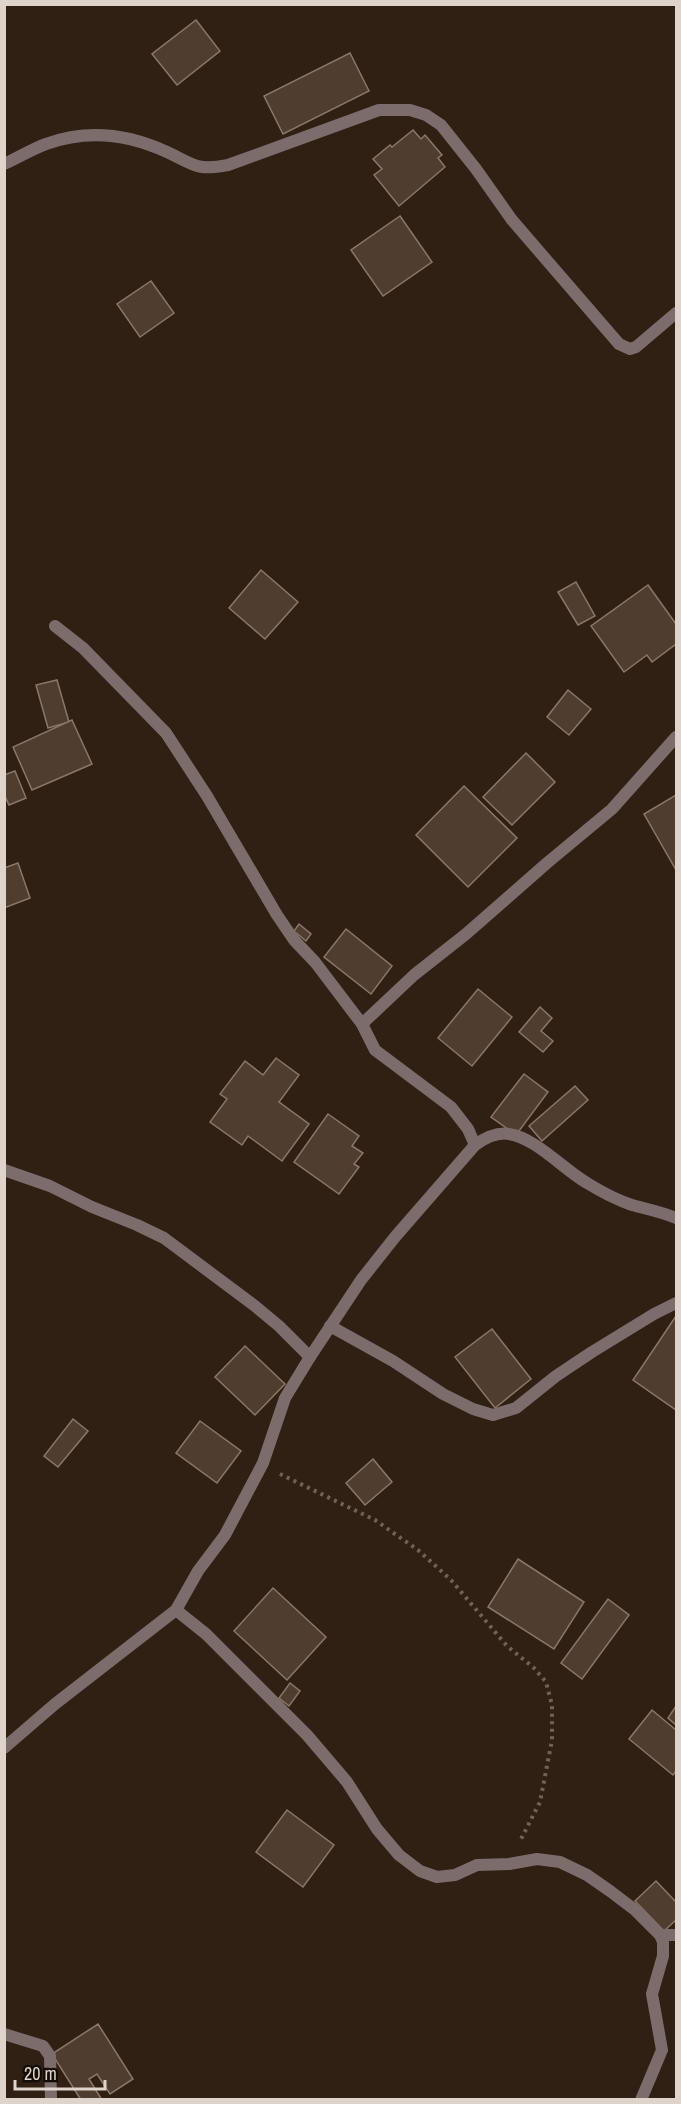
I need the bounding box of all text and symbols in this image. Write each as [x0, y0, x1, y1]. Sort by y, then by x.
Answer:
scale bar [15, 2053, 105, 2091]
text: 20 m [24, 2061, 57, 2086]

